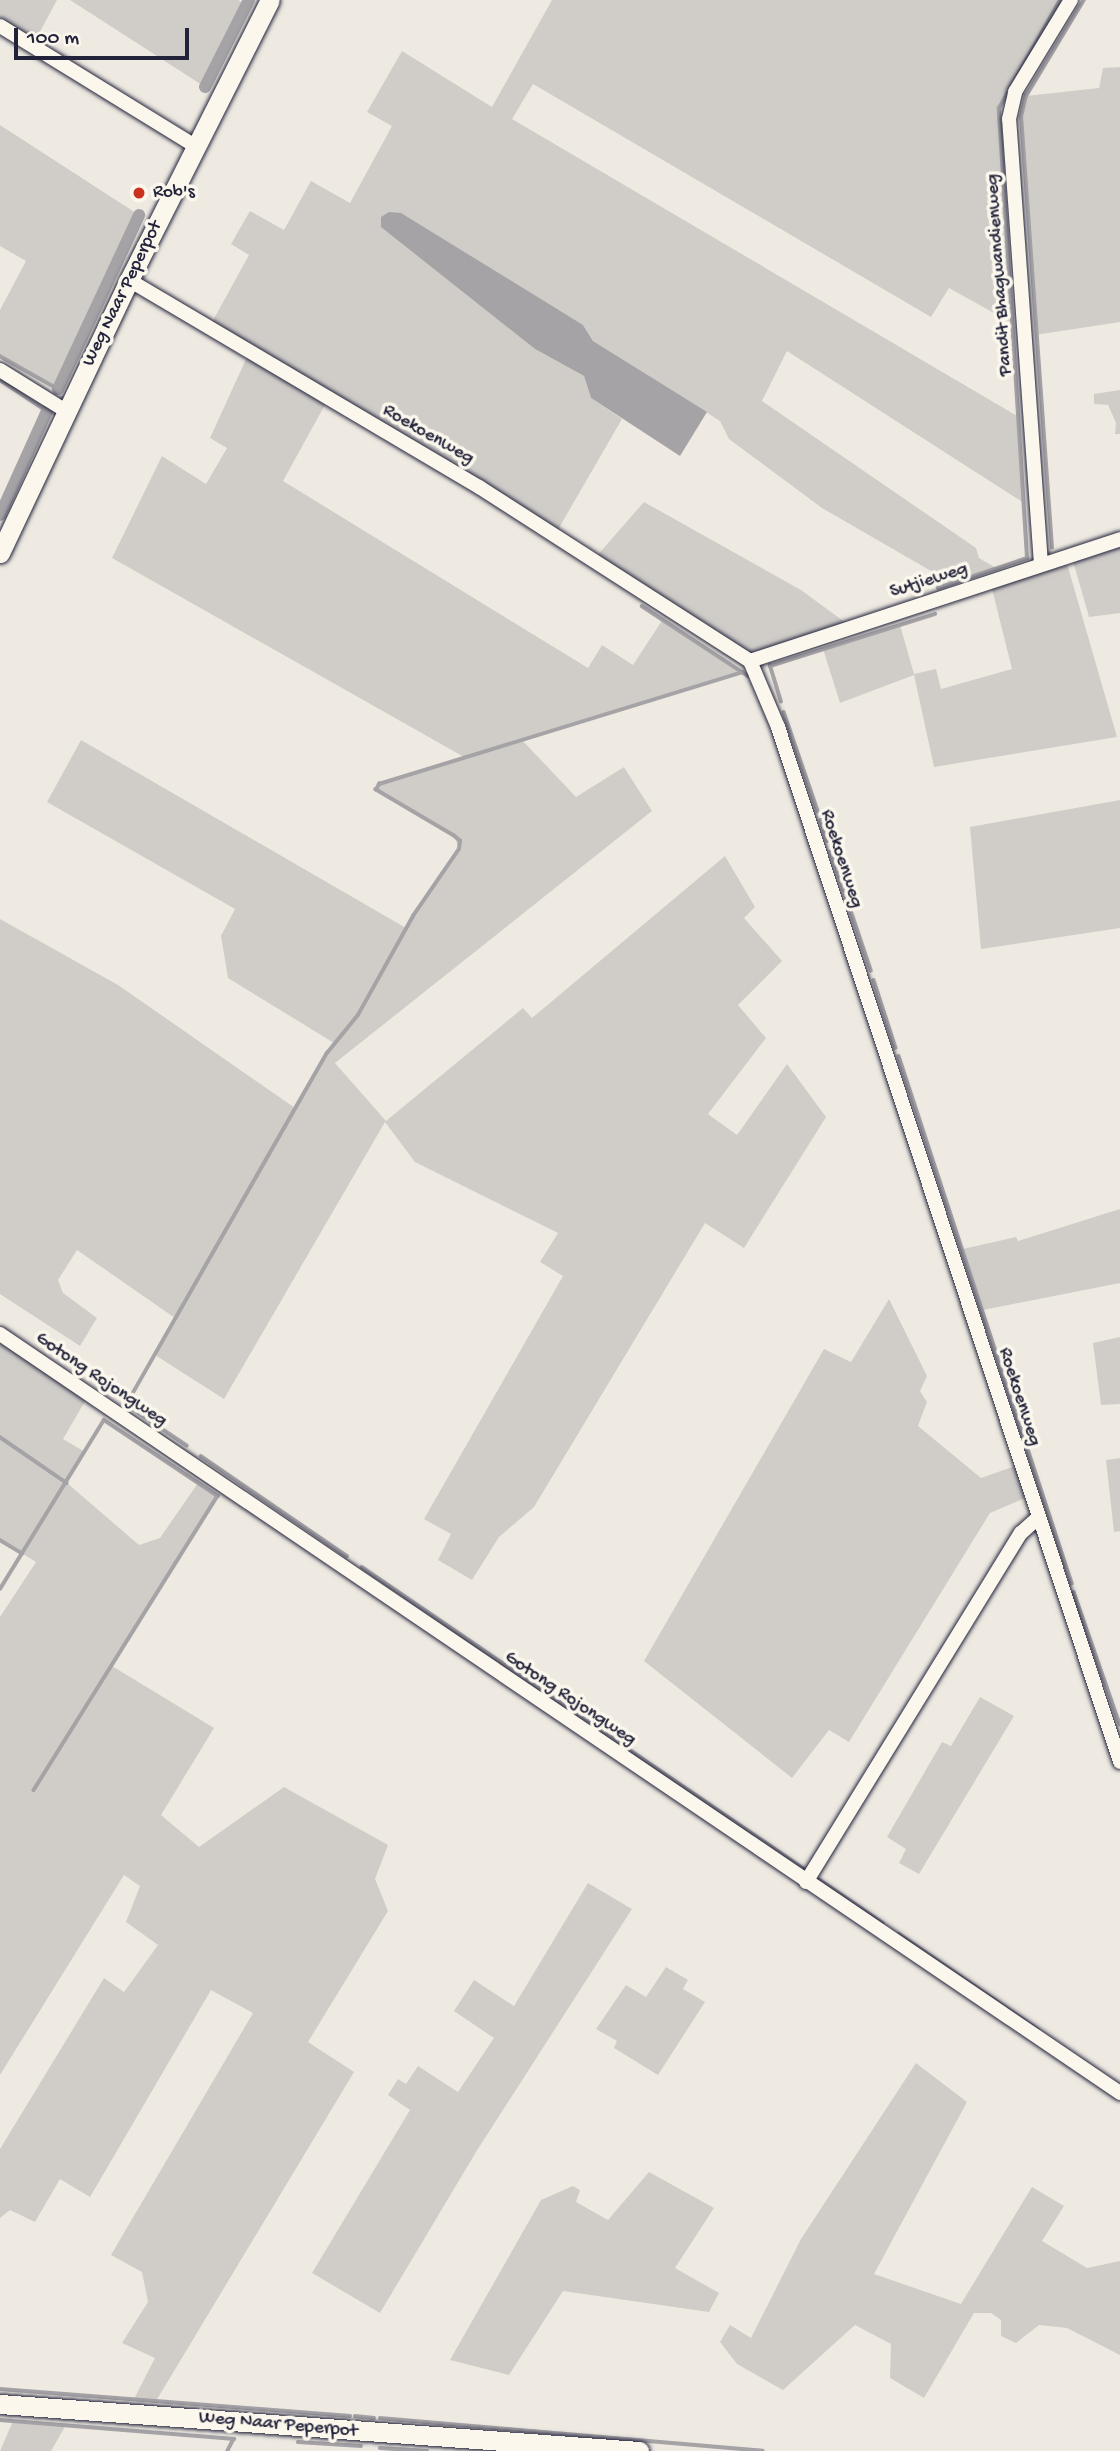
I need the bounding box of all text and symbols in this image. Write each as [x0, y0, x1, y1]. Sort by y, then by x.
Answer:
scale bar [18, 14, 192, 58]
text: 100 m [27, 27, 79, 52]
street label: Pandit Bhagwandienweg [982, 173, 1018, 377]
place label: Rob's [153, 182, 195, 204]
marker: Rob's [131, 185, 147, 201]
street label: Weg Naar Peperpot [78, 217, 168, 371]
street label: Roekoenweg [378, 400, 478, 470]
street label: Sutjieweg [887, 558, 971, 604]
street label: Roekoenweg [814, 807, 868, 911]
street label: Gotong Rojongweg [31, 1327, 171, 1433]
street label: Roekoenweg [992, 1345, 1046, 1449]
street label: Gotong Rojongweg [500, 1646, 640, 1752]
street label: Weg Naar Peperpot [198, 2407, 358, 2443]

